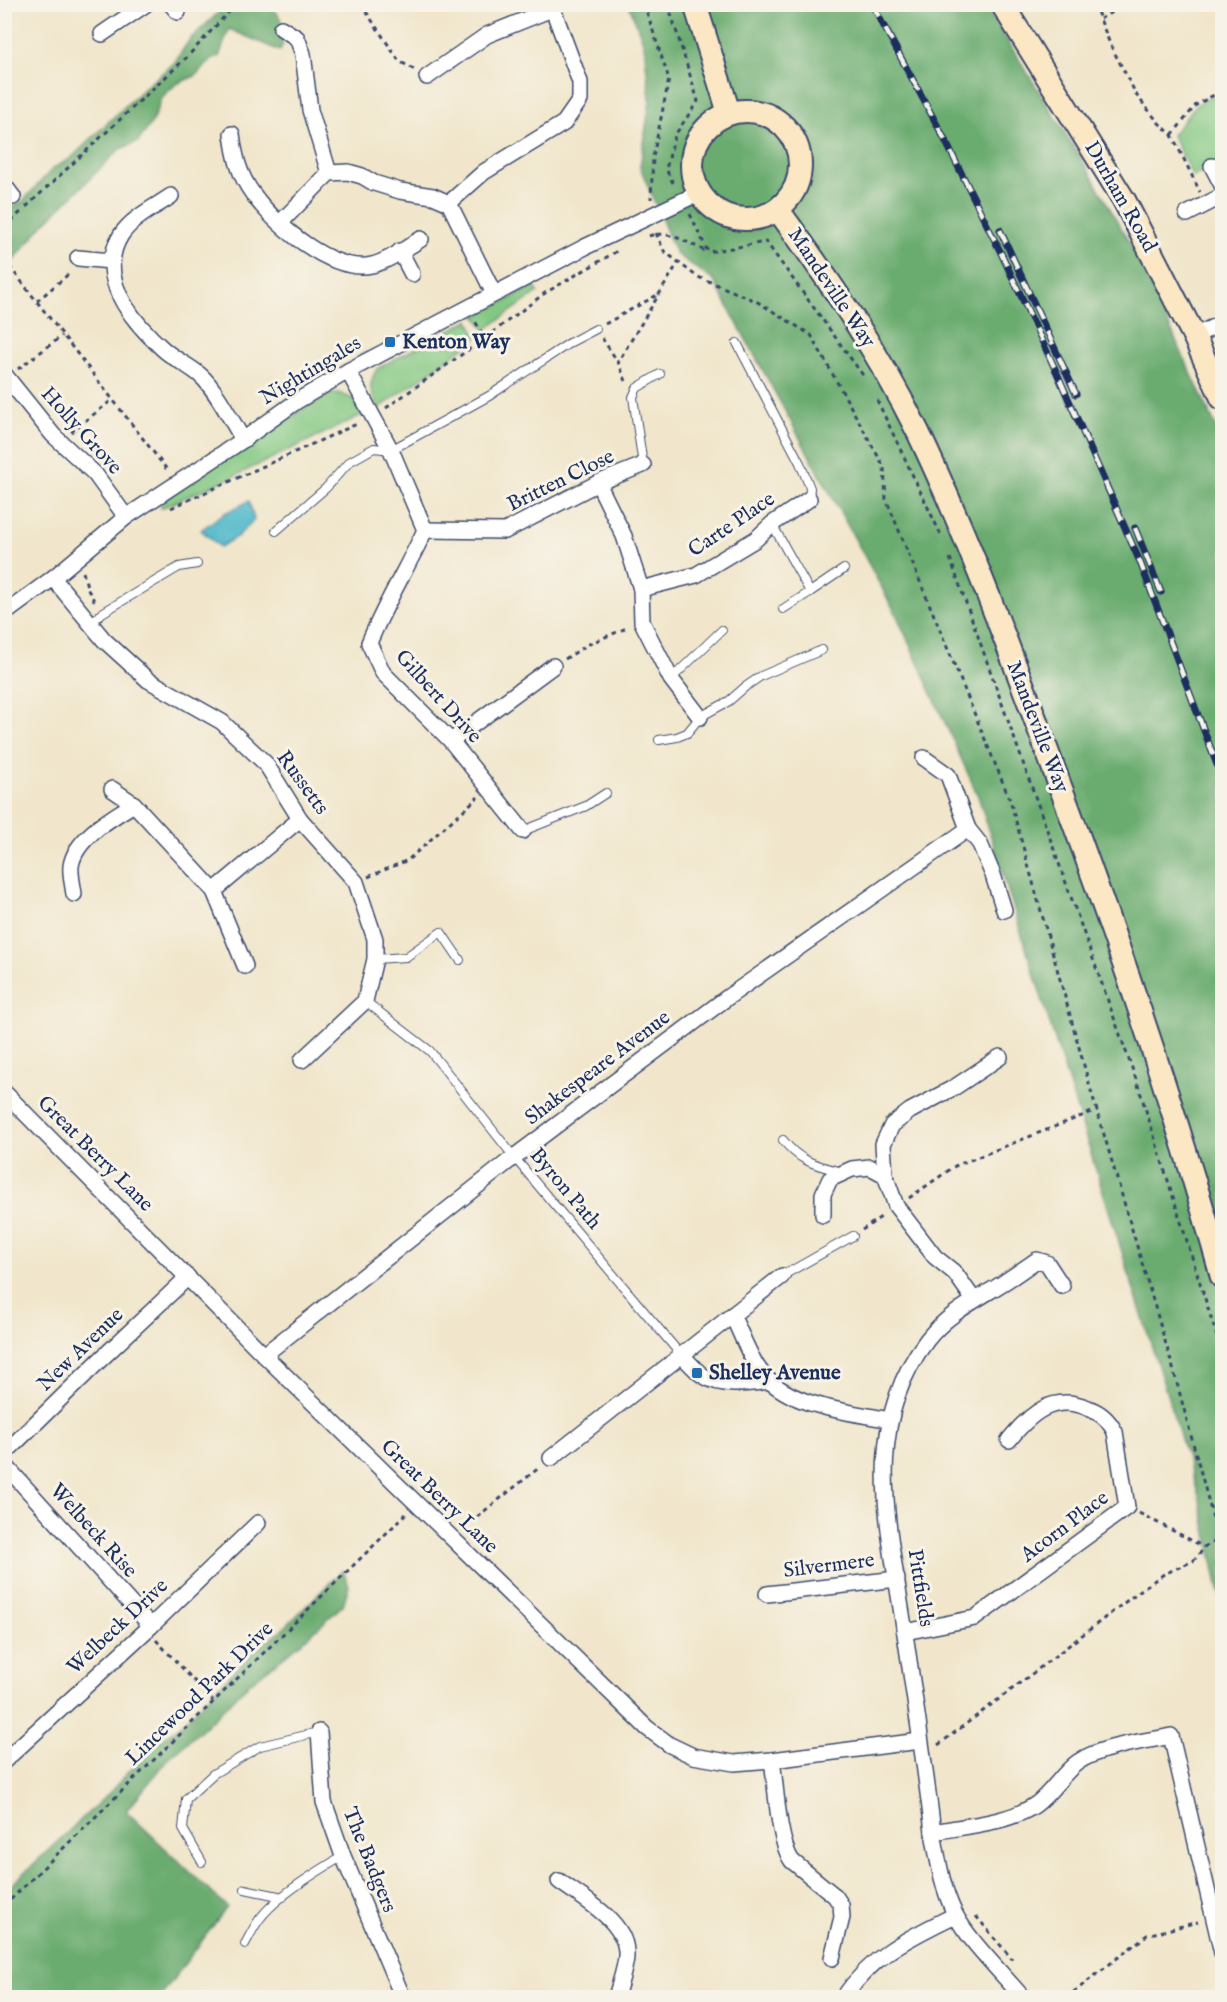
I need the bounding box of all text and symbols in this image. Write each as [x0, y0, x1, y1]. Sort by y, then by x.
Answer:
street label: Durham Road [1077, 137, 1163, 258]
street label: Mandeville Way [781, 223, 882, 354]
place label: Kenton Way [402, 329, 511, 356]
street label: Nightingales [256, 330, 366, 412]
marker: Kenton Way [383, 335, 397, 349]
street label: Holly Grove [34, 381, 128, 481]
street label: Britten Close [503, 443, 619, 519]
street label: Carte Place [683, 486, 781, 564]
street label: Gilbert Drive [389, 644, 488, 750]
street label: Mandeville Way [999, 657, 1075, 797]
street label: Russetts [270, 746, 334, 820]
street label: Shakespeare Avenue [520, 1004, 676, 1132]
street label: Great Berry Lane [31, 1090, 159, 1218]
street label: Byron Path [523, 1143, 607, 1235]
street label: New Avenue [32, 1302, 130, 1398]
place label: Shelley Avenue [709, 1360, 841, 1387]
marker: Shelley Avenue [690, 1366, 704, 1380]
street label: Great Berry Lane [374, 1434, 504, 1560]
street label: Welbeck Rise [43, 1478, 143, 1584]
street label: Acorn Place [1015, 1485, 1115, 1570]
street label: Silvermere [782, 1547, 876, 1585]
street label: Pittfields [901, 1547, 939, 1629]
street label: Welbeck Drive [62, 1573, 175, 1681]
street label: Lincewood Park Drive [120, 1616, 280, 1772]
street label: The Badgers [336, 1803, 402, 1917]

